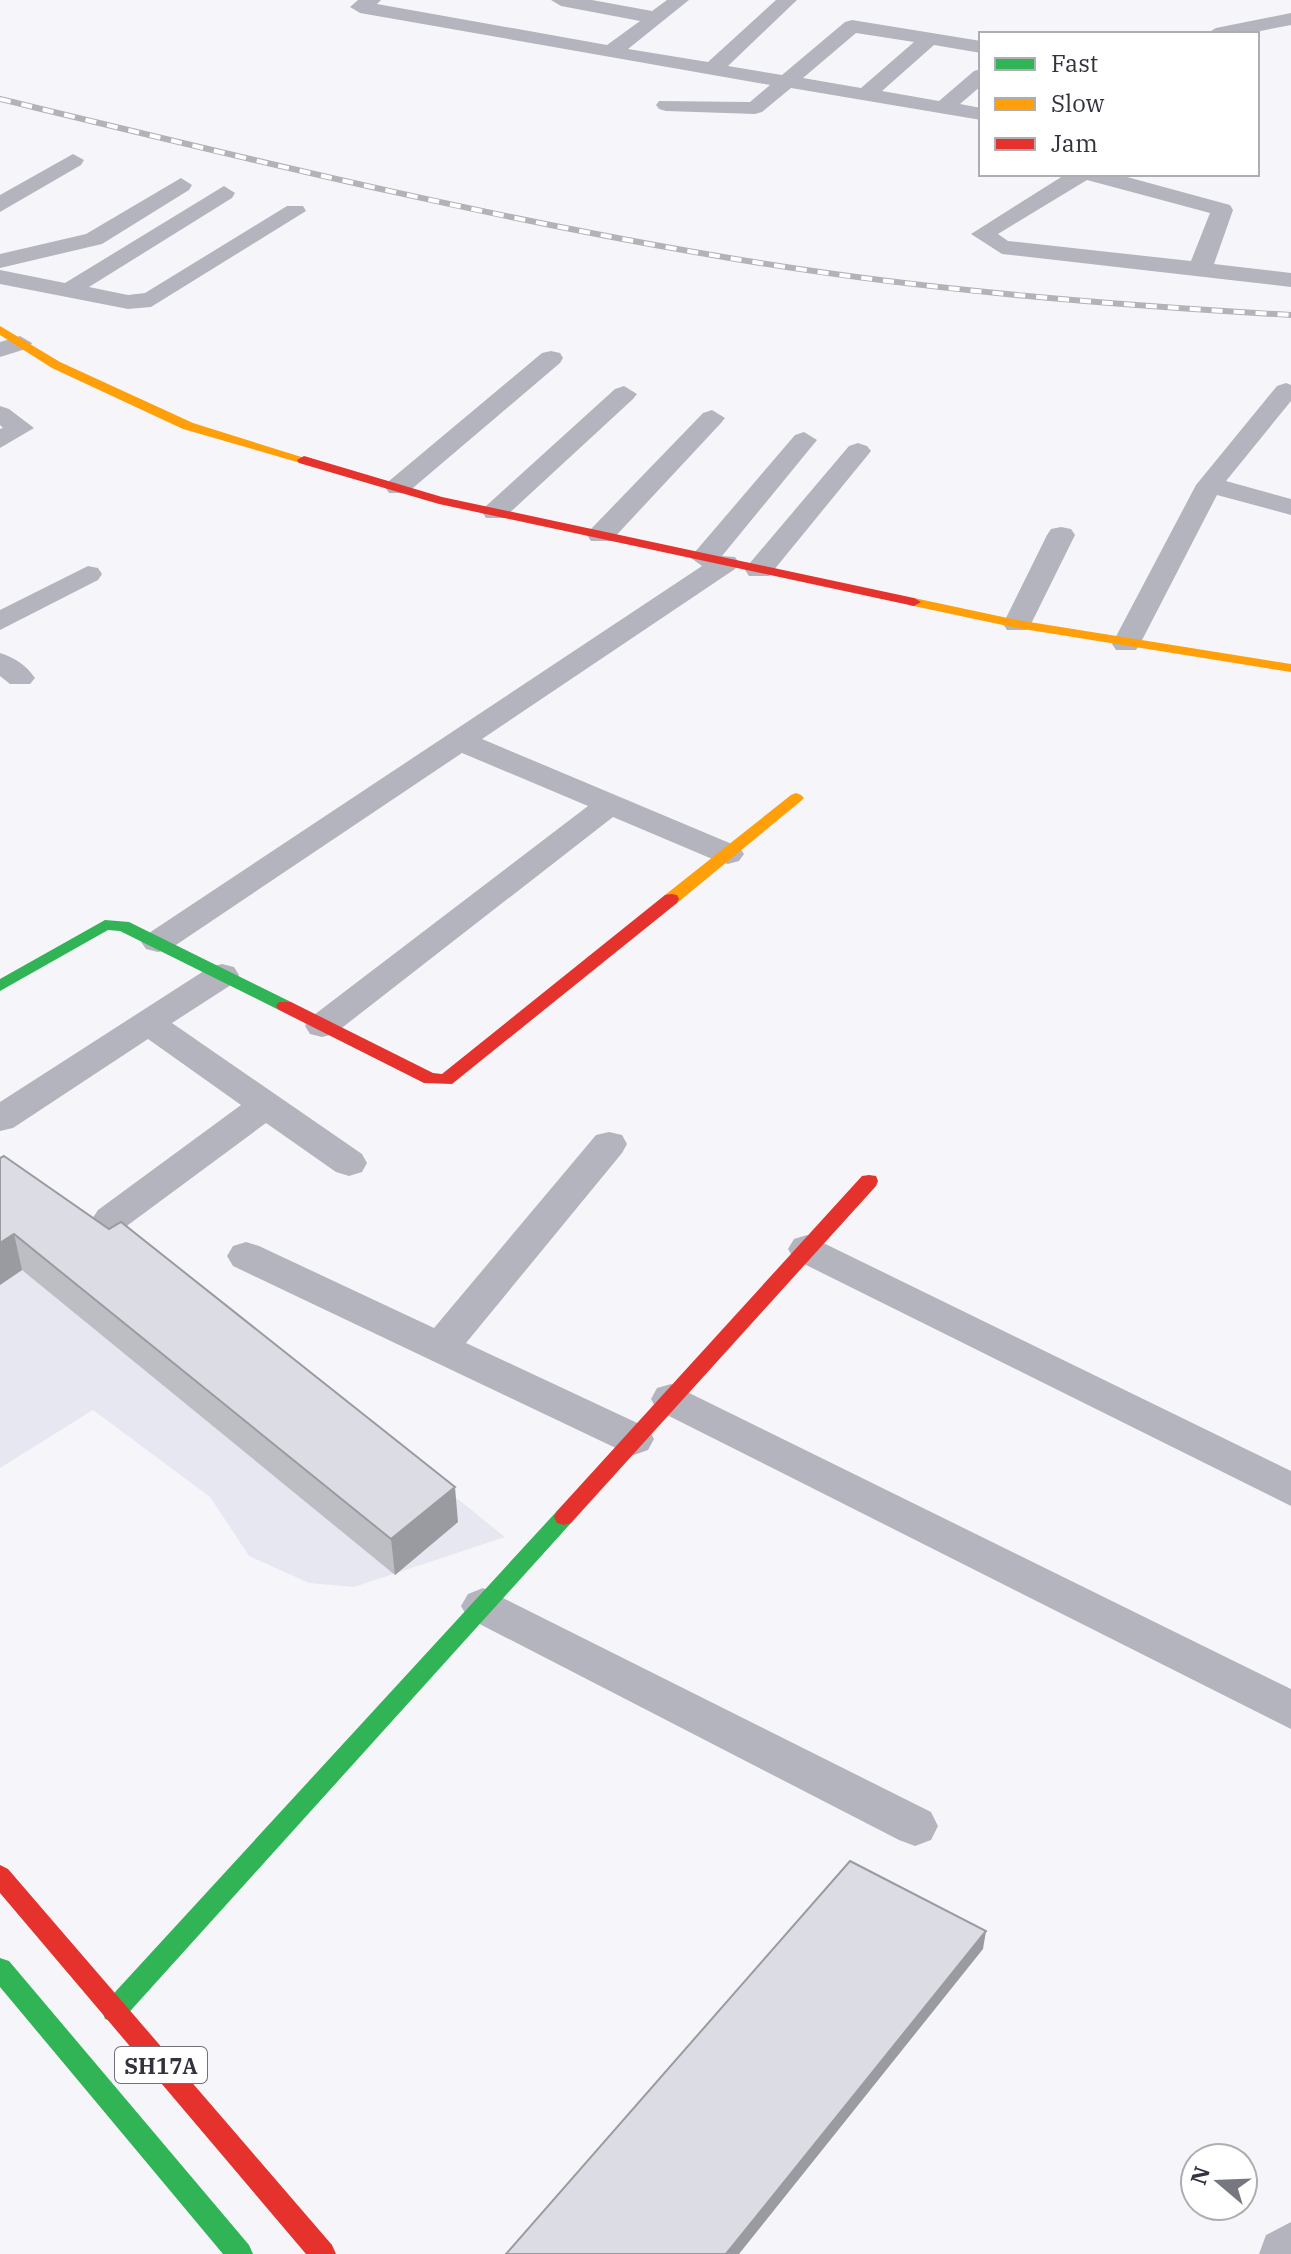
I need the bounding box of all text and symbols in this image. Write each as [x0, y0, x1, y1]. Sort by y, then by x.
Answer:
legend [979, 32, 1259, 176]
text: Fast [1051, 47, 1098, 79]
text: Slow [1051, 87, 1105, 119]
text: Jam [1051, 127, 1098, 159]
road number: SH17A [115, 2047, 207, 2083]
north arrow [1179, 2142, 1259, 2222]
text: N [1183, 2162, 1216, 2188]

